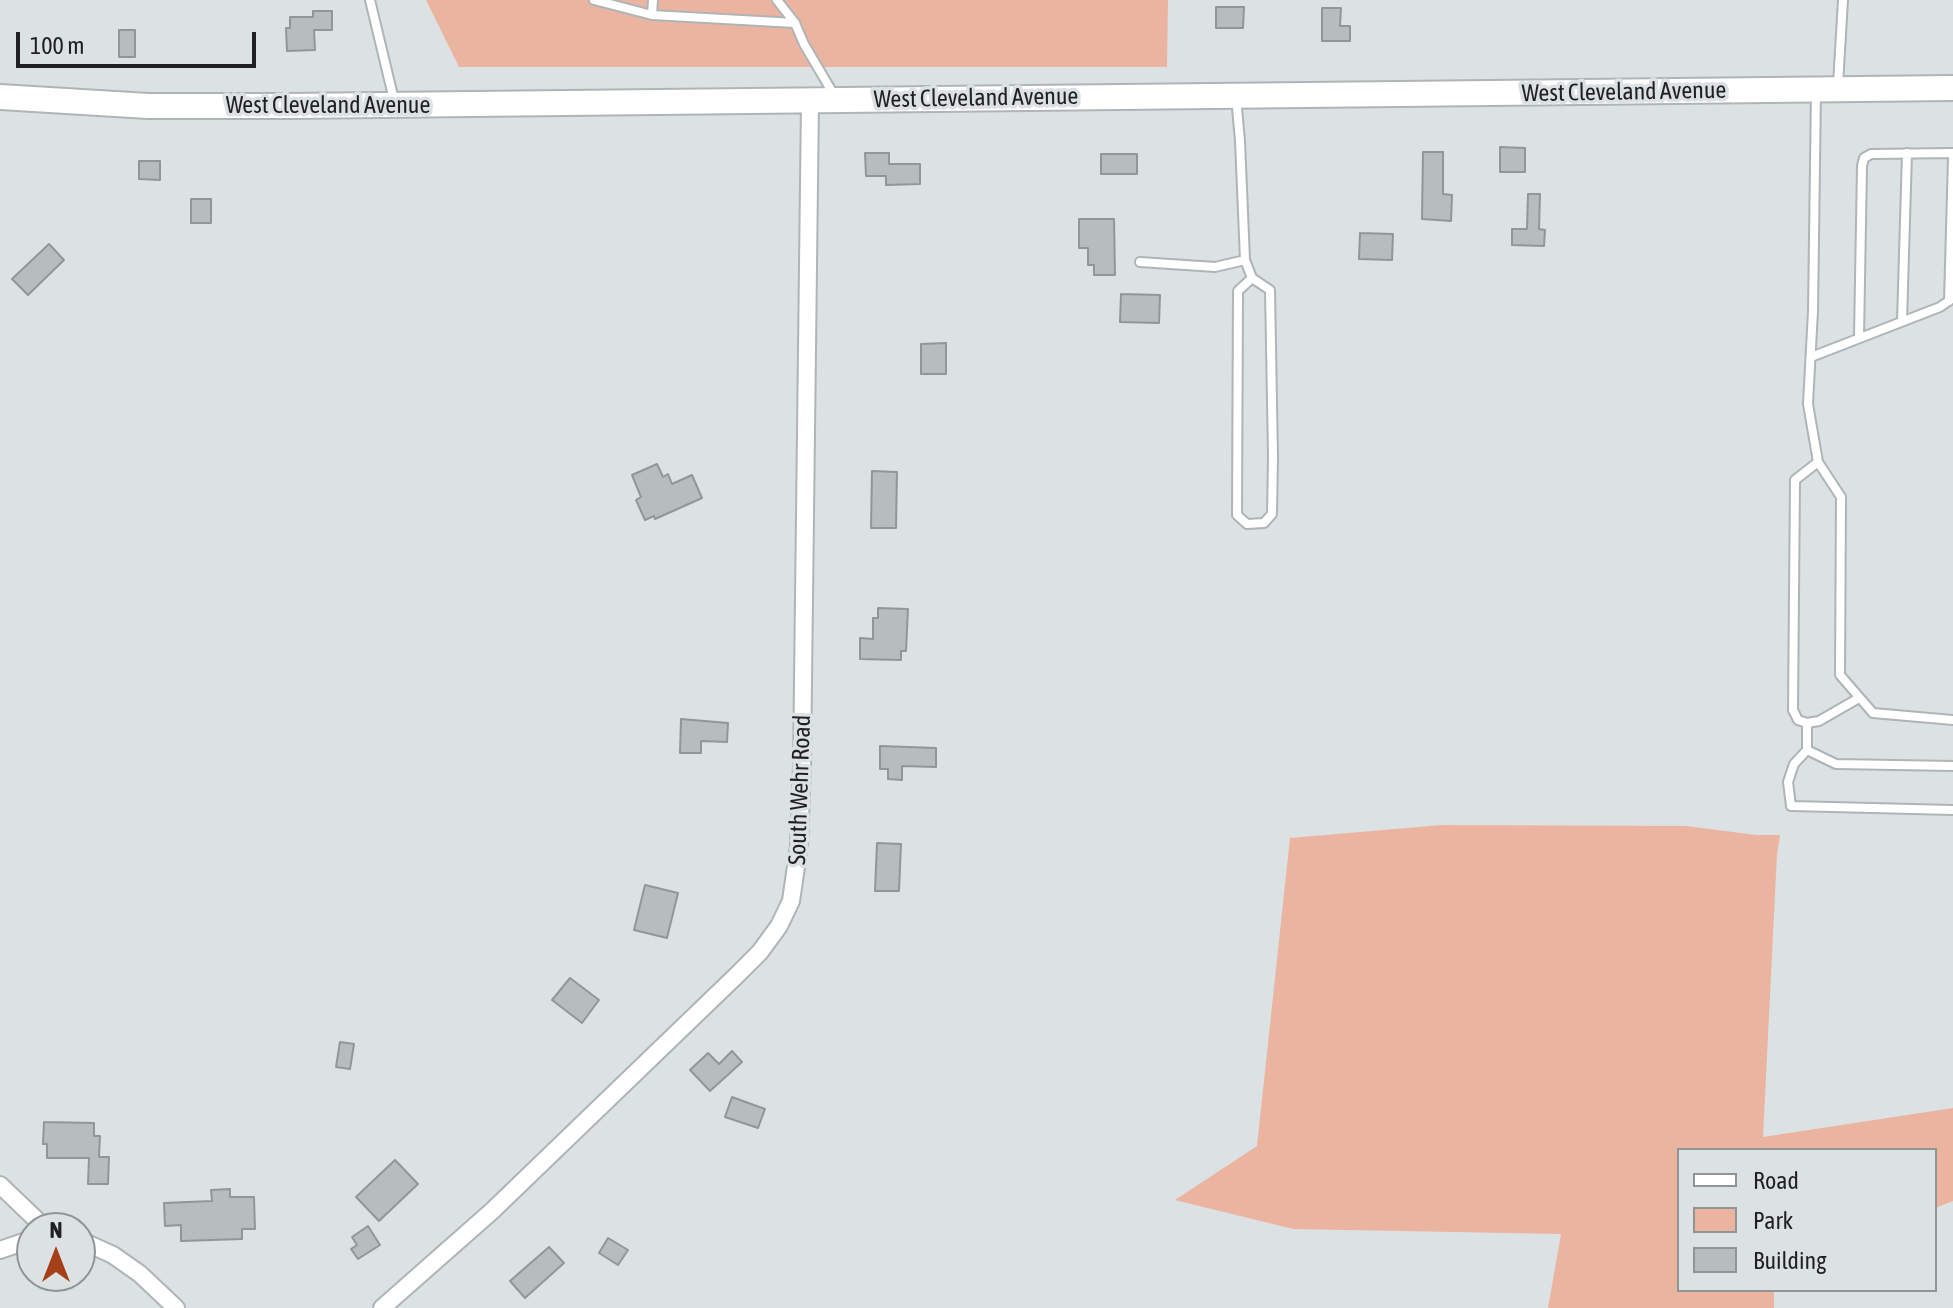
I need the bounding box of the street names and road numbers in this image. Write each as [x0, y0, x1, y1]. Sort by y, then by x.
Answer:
street label: West Cleveland Avenue [1521, 76, 1727, 108]
street label: West Cleveland Avenue [873, 82, 1079, 114]
street label: West Cleveland Avenue [226, 91, 430, 119]
street label: South Wehr Road [783, 714, 817, 866]

